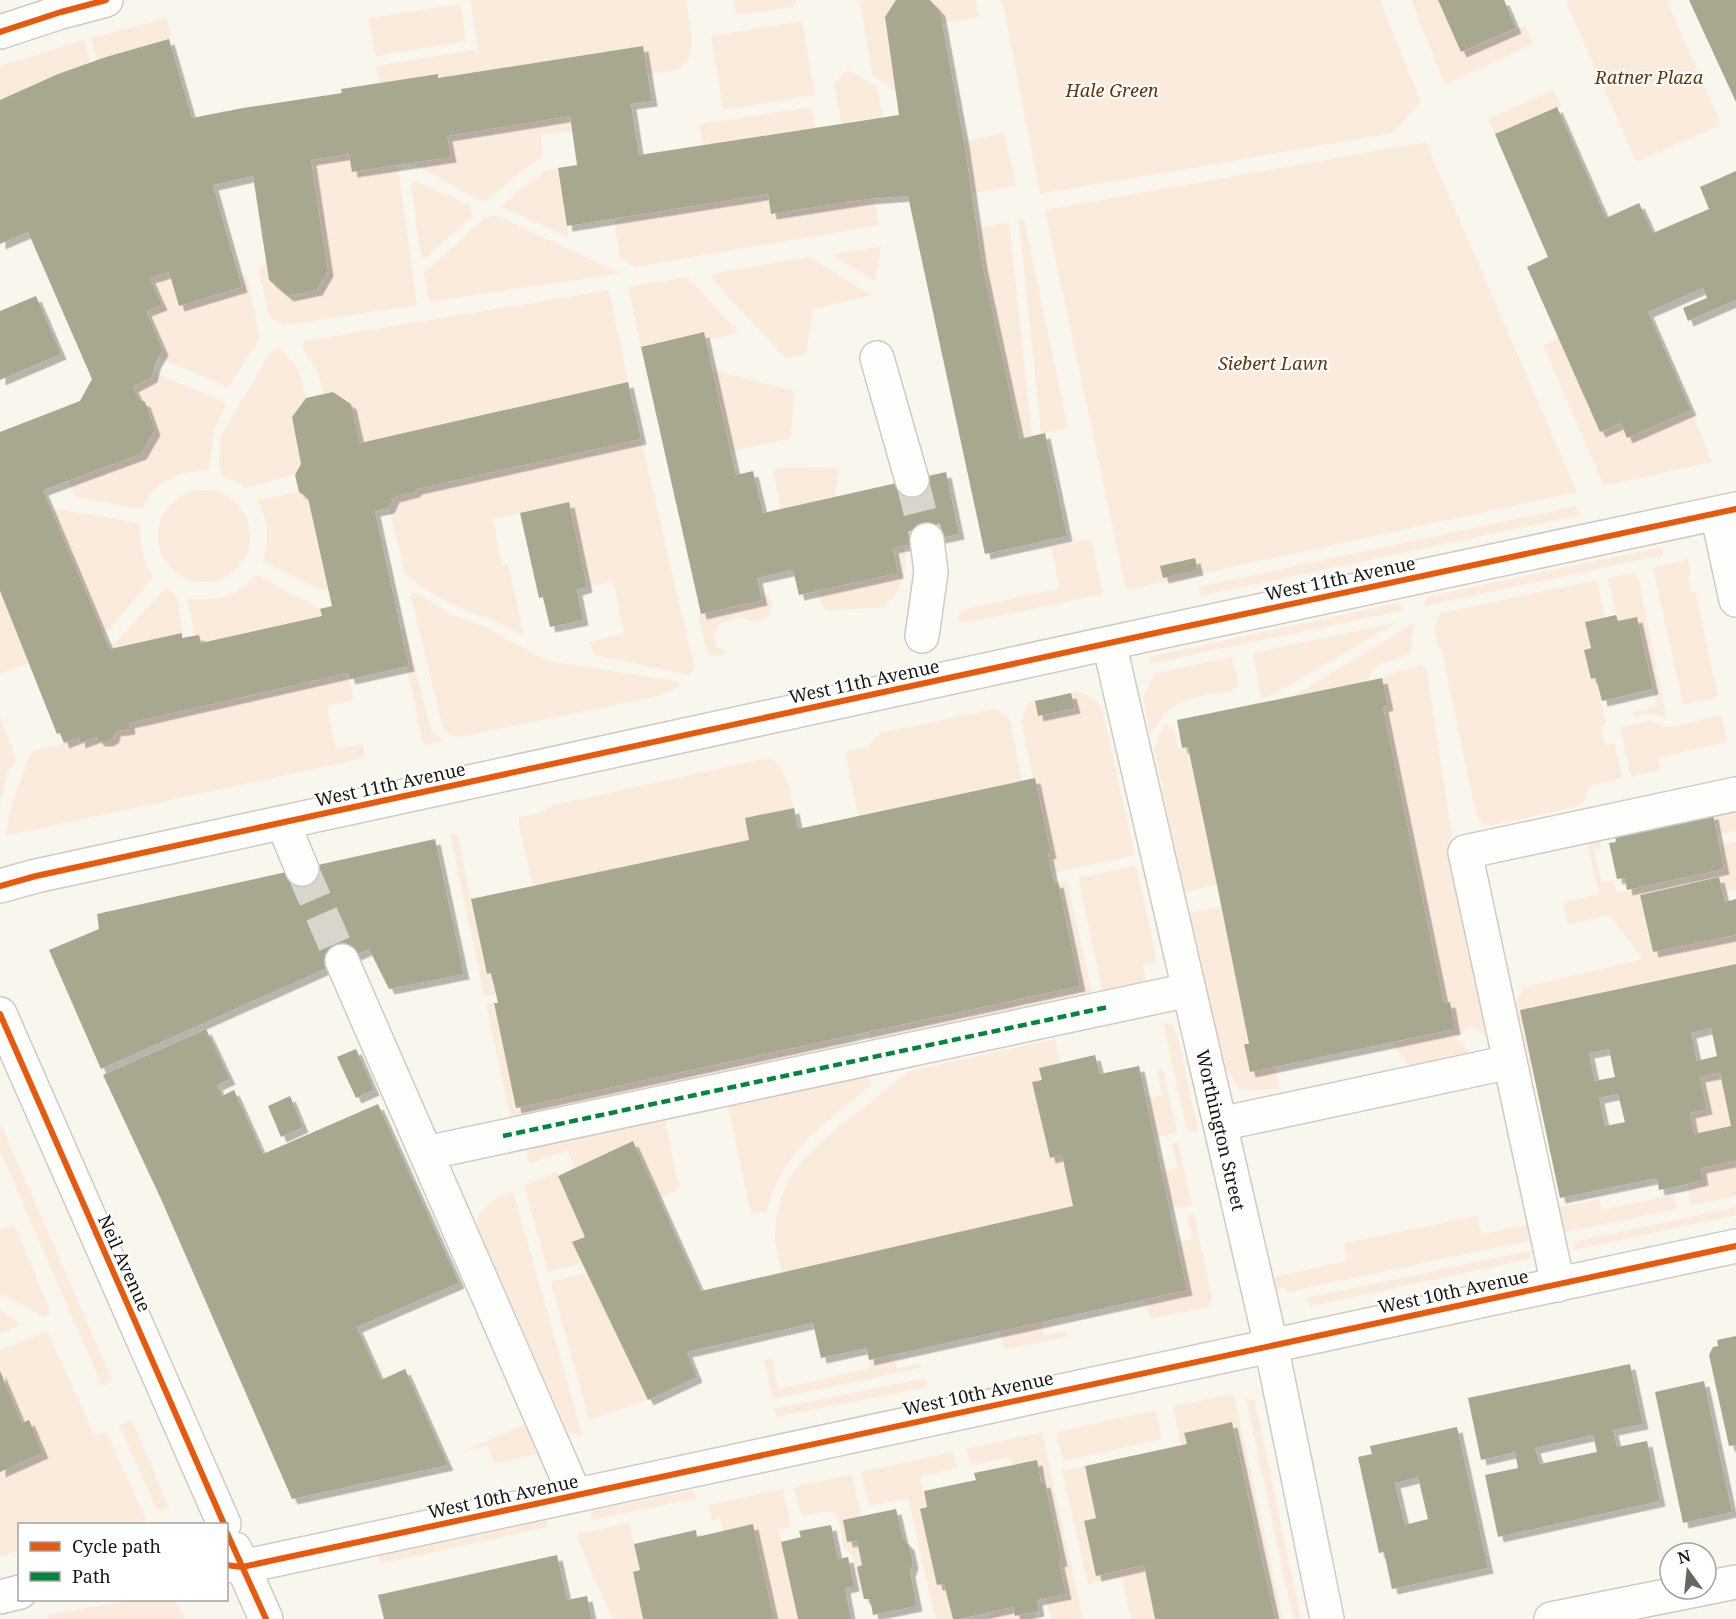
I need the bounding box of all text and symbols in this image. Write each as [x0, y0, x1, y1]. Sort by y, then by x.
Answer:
park label: Ratner Plaza [1594, 65, 1704, 89]
park label: Hale Green [1064, 78, 1159, 102]
park label: Siebert Lawn [1218, 351, 1328, 375]
street label: West 11th Avenue [1262, 550, 1418, 606]
street label: West 11th Avenue [786, 653, 942, 709]
street label: West 11th Avenue [312, 756, 468, 812]
street label: Worthington Street [1191, 1047, 1251, 1213]
street label: Neil Avenue [93, 1211, 157, 1315]
street label: West 10th Avenue [1375, 1263, 1531, 1319]
street label: West 10th Avenue [900, 1365, 1056, 1421]
street label: West 10th Avenue [425, 1468, 581, 1524]
legend [18, 1523, 228, 1601]
text: Cycle path [72, 1534, 161, 1558]
north arrow [1658, 1541, 1718, 1601]
text: N [1675, 1544, 1693, 1569]
text: Path [72, 1564, 111, 1588]

